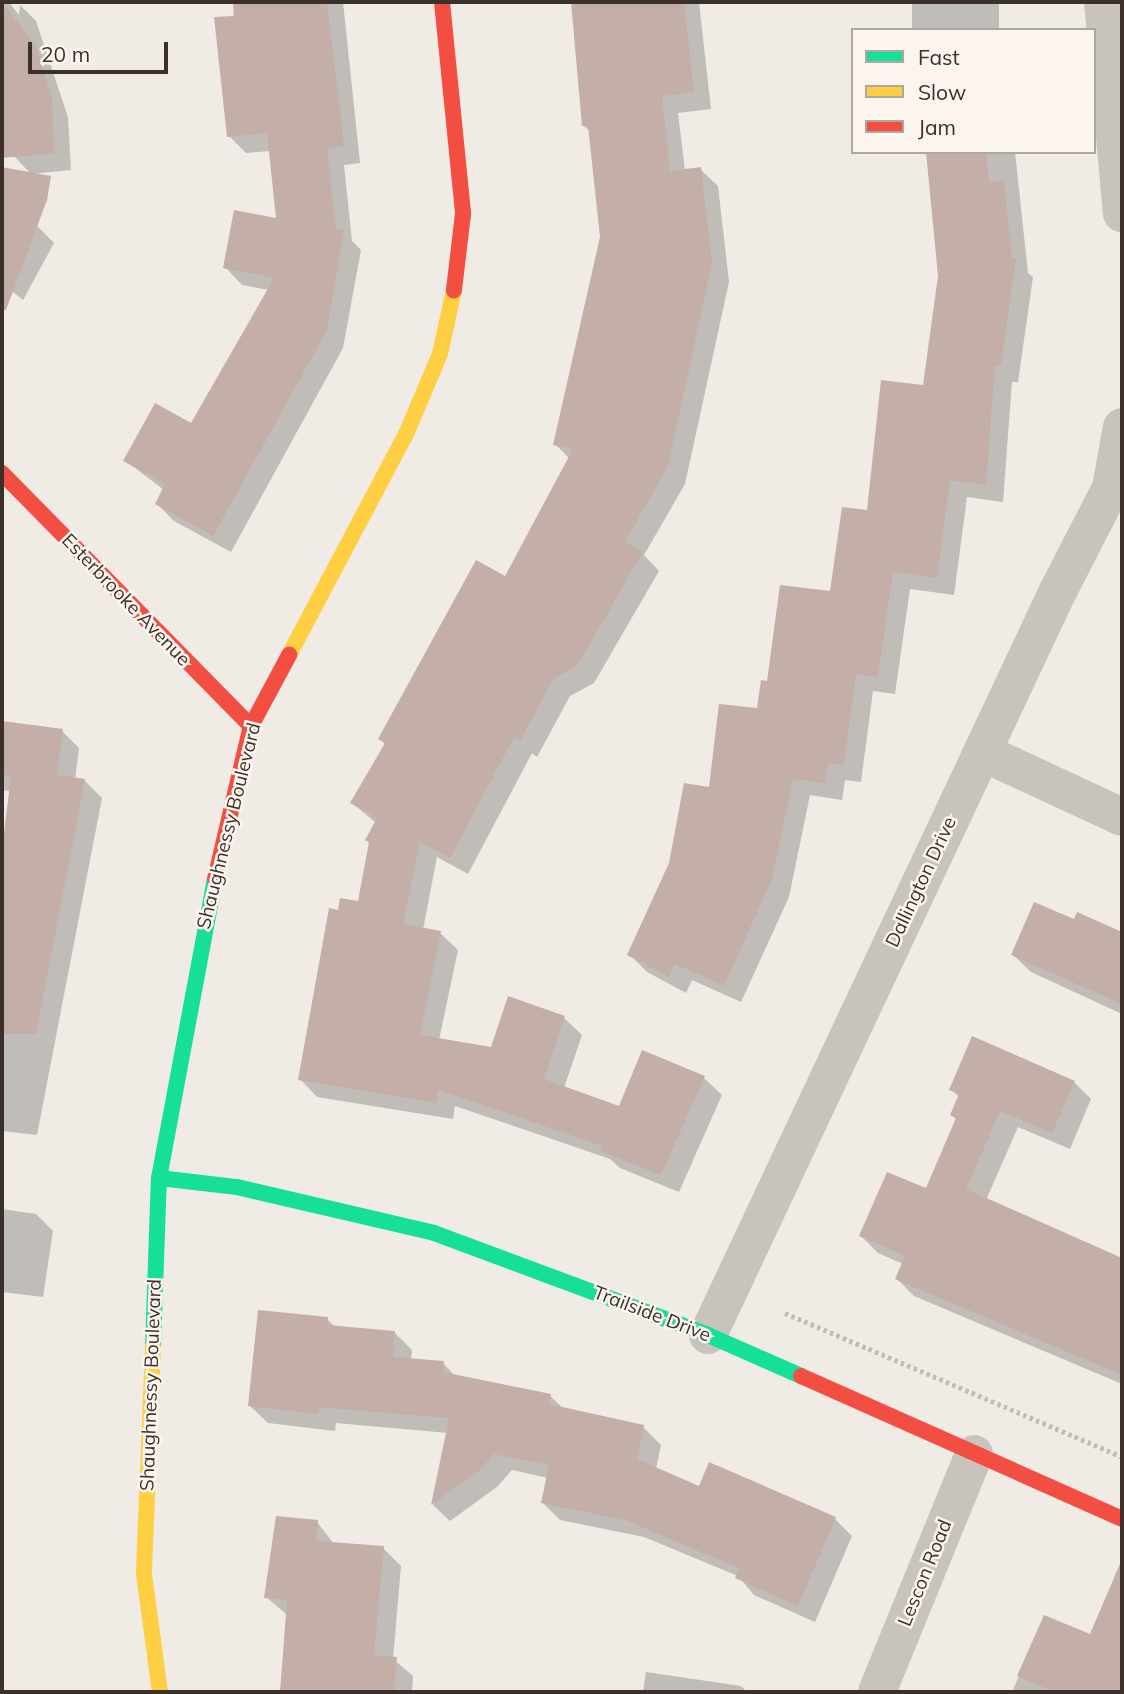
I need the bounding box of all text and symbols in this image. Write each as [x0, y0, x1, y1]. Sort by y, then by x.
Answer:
scale bar [32, 28, 172, 72]
legend [851, 28, 1096, 154]
text: 20 m [41, 41, 90, 67]
text: Fast [918, 44, 960, 70]
text: Slow [918, 79, 966, 105]
text: Jam [918, 114, 956, 140]
street label: Esterbrooke Avenue [57, 529, 195, 671]
street label: Shaughnessy Boulevard [192, 720, 266, 932]
street label: Dallington Drive [881, 813, 961, 951]
street label: Shaughnessy Boulevard [136, 1279, 166, 1491]
street label: Trailside Drive [590, 1281, 714, 1347]
street label: Lescon Road [893, 1516, 957, 1630]

